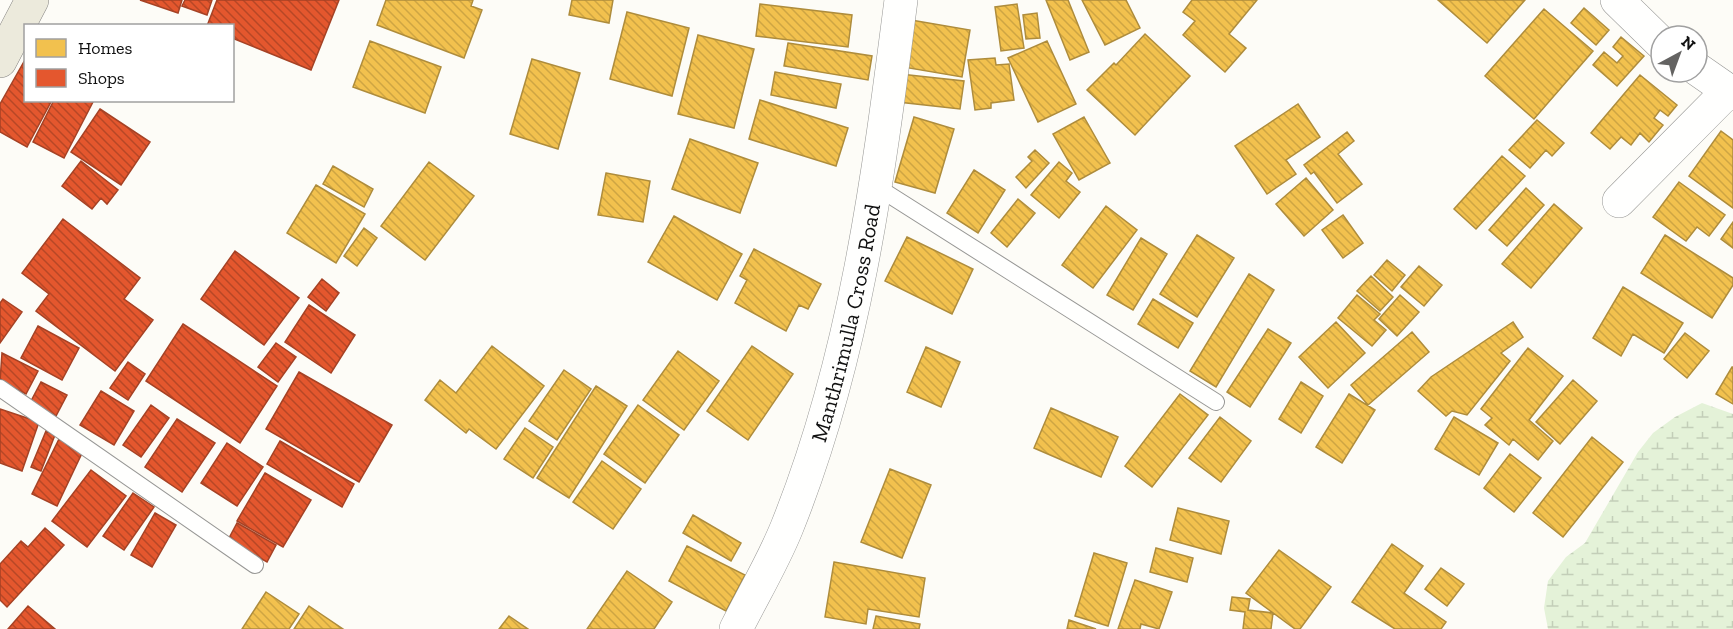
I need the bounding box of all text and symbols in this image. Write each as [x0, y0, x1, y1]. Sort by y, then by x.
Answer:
legend [24, 24, 234, 102]
north arrow [1649, 24, 1709, 84]
text: N [1678, 32, 1699, 54]
text: Homes [78, 37, 132, 59]
text: Shops [78, 67, 125, 89]
street label: Manthrimulla Cross Road [805, 202, 886, 445]

